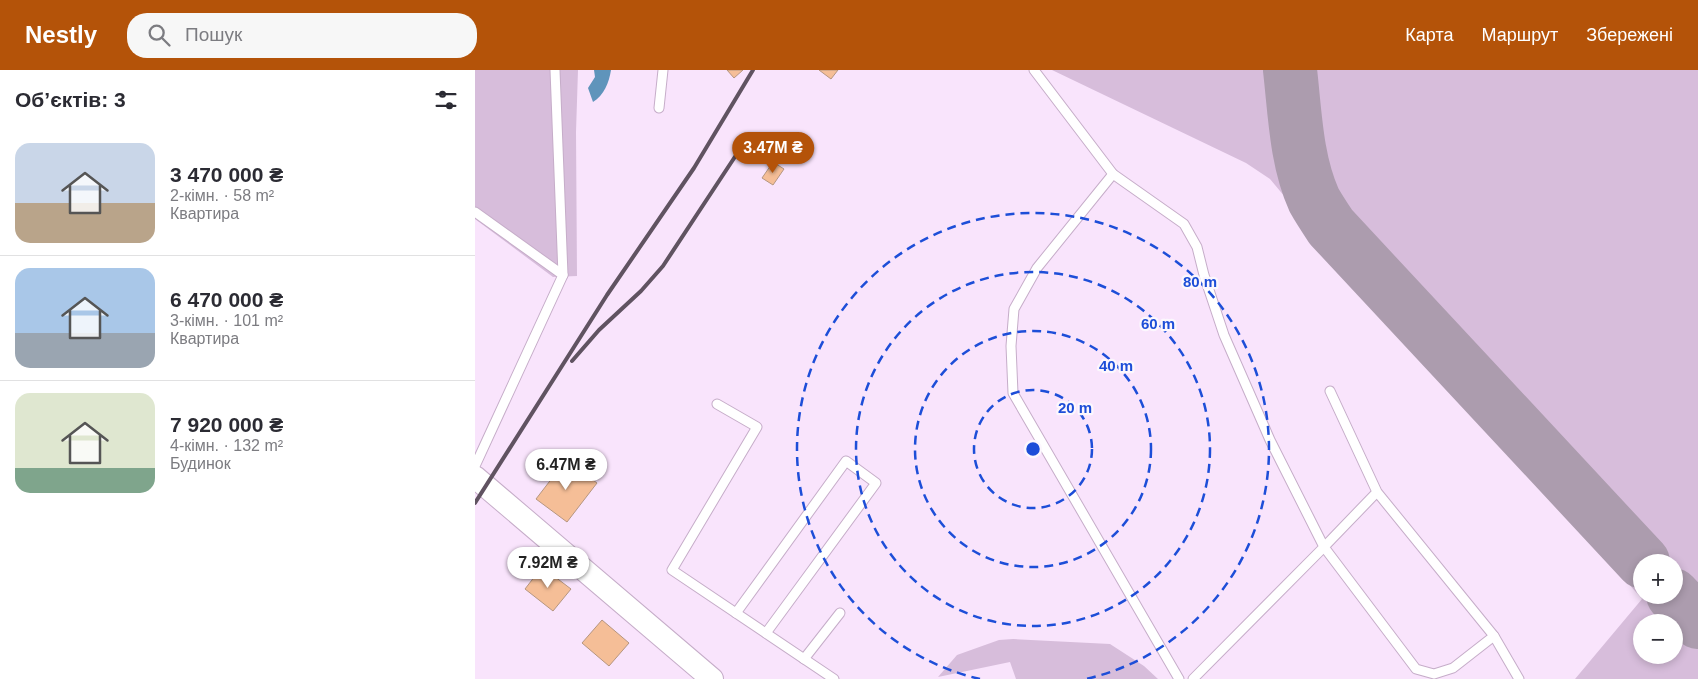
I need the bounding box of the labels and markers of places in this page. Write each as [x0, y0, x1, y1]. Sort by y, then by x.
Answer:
pin: 3.47M ₴ [727, 132, 819, 174]
centre of rings [1024, 440, 1042, 458]
pin: 6.47M ₴ [520, 448, 612, 491]
pin: 7.92M ₴ [502, 546, 594, 589]

